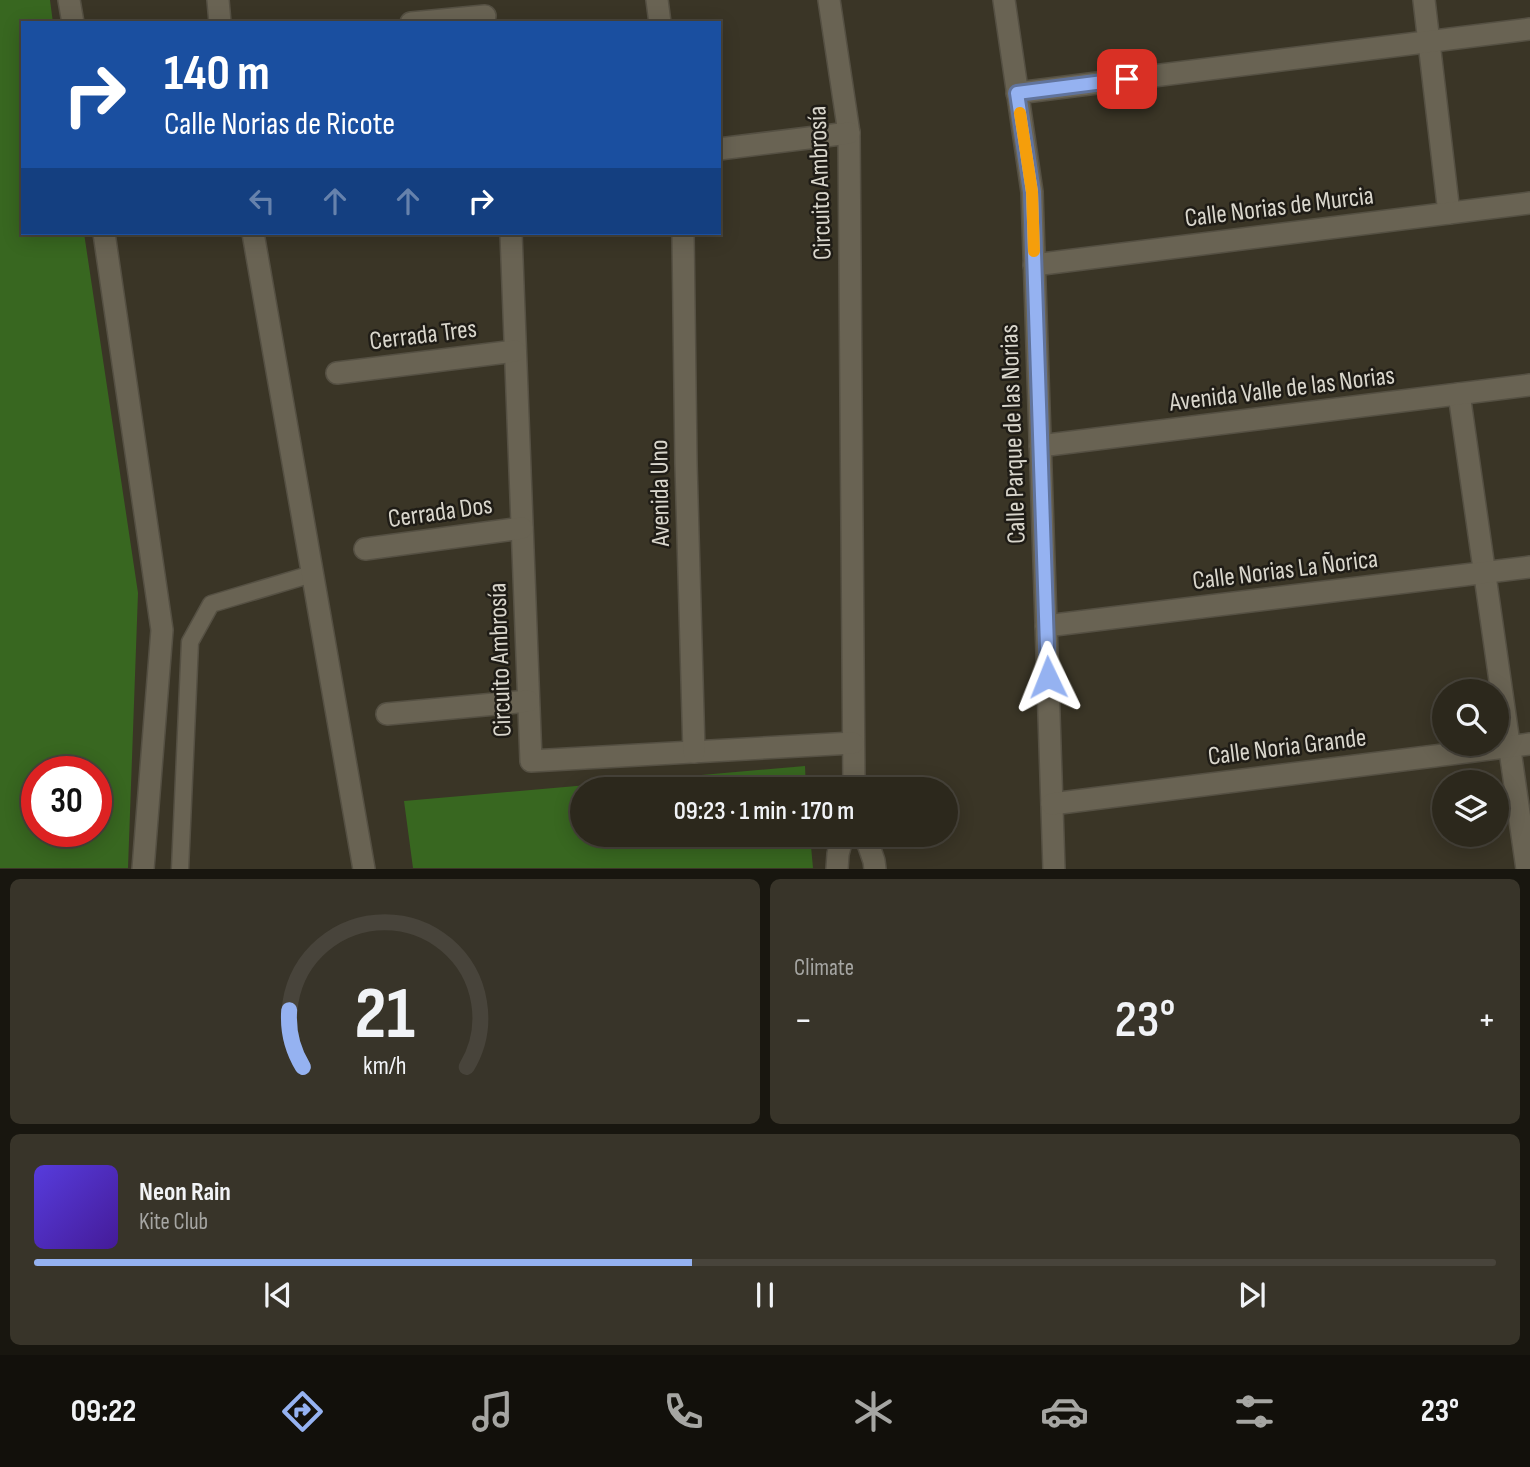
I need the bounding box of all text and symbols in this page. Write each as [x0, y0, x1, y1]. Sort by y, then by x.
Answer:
text: 140 m [164, 45, 270, 104]
icon: right [49, 49, 140, 140]
pin [1097, 49, 1157, 109]
icon: arrive [1108, 60, 1146, 98]
text: Calle Norias de Ricote [164, 105, 395, 144]
street label: Circuito Ambrosía [802, 105, 839, 261]
street label: Calle Norias de Murcia [1183, 181, 1376, 234]
icon: left [243, 182, 281, 220]
icon: ahead [316, 182, 354, 220]
icon: ahead [389, 182, 427, 220]
icon: right [462, 182, 500, 220]
street label: Cerrada Tres [368, 314, 479, 357]
street label: Calle Parque de las Norias [994, 324, 1033, 544]
street label: Avenida Valle de las Norias [1167, 360, 1397, 419]
street label: Avenida Uno [644, 439, 677, 548]
street label: Cerrada Dos [386, 490, 494, 535]
street label: Calle Norias La Ñorica [1191, 544, 1380, 597]
street label: Circuito Ambrosía [482, 582, 519, 738]
position arrow [1011, 640, 1085, 714]
map controls [1432, 679, 1509, 847]
button: search [1432, 679, 1509, 756]
street label: Calle Noria Grande [1206, 722, 1368, 773]
speed limit sign: 30 [21, 756, 112, 847]
button: layers [1432, 770, 1509, 847]
text: 09:23 · 1 min · 170 m [674, 796, 854, 827]
text: Climate [794, 954, 854, 982]
text: 21 [355, 972, 415, 1060]
text: 23° [1115, 989, 1175, 1052]
text: − [794, 998, 813, 1043]
text: + [1477, 998, 1496, 1043]
text: km/h [363, 1051, 407, 1082]
text: Neon Rain [139, 1177, 231, 1208]
text: Kite Club [139, 1208, 208, 1236]
icon: previous [259, 1276, 297, 1314]
icon: pause [746, 1276, 784, 1314]
icon: next [1233, 1276, 1271, 1314]
icon: directions [278, 1387, 327, 1436]
icon: music [468, 1387, 517, 1436]
icon: phone [659, 1387, 708, 1436]
icon: climate [849, 1387, 898, 1436]
icon: car [1040, 1387, 1089, 1436]
icon: filters [1230, 1387, 1279, 1436]
text: 09:22 [71, 1392, 136, 1431]
text: 23° [1421, 1392, 1459, 1431]

